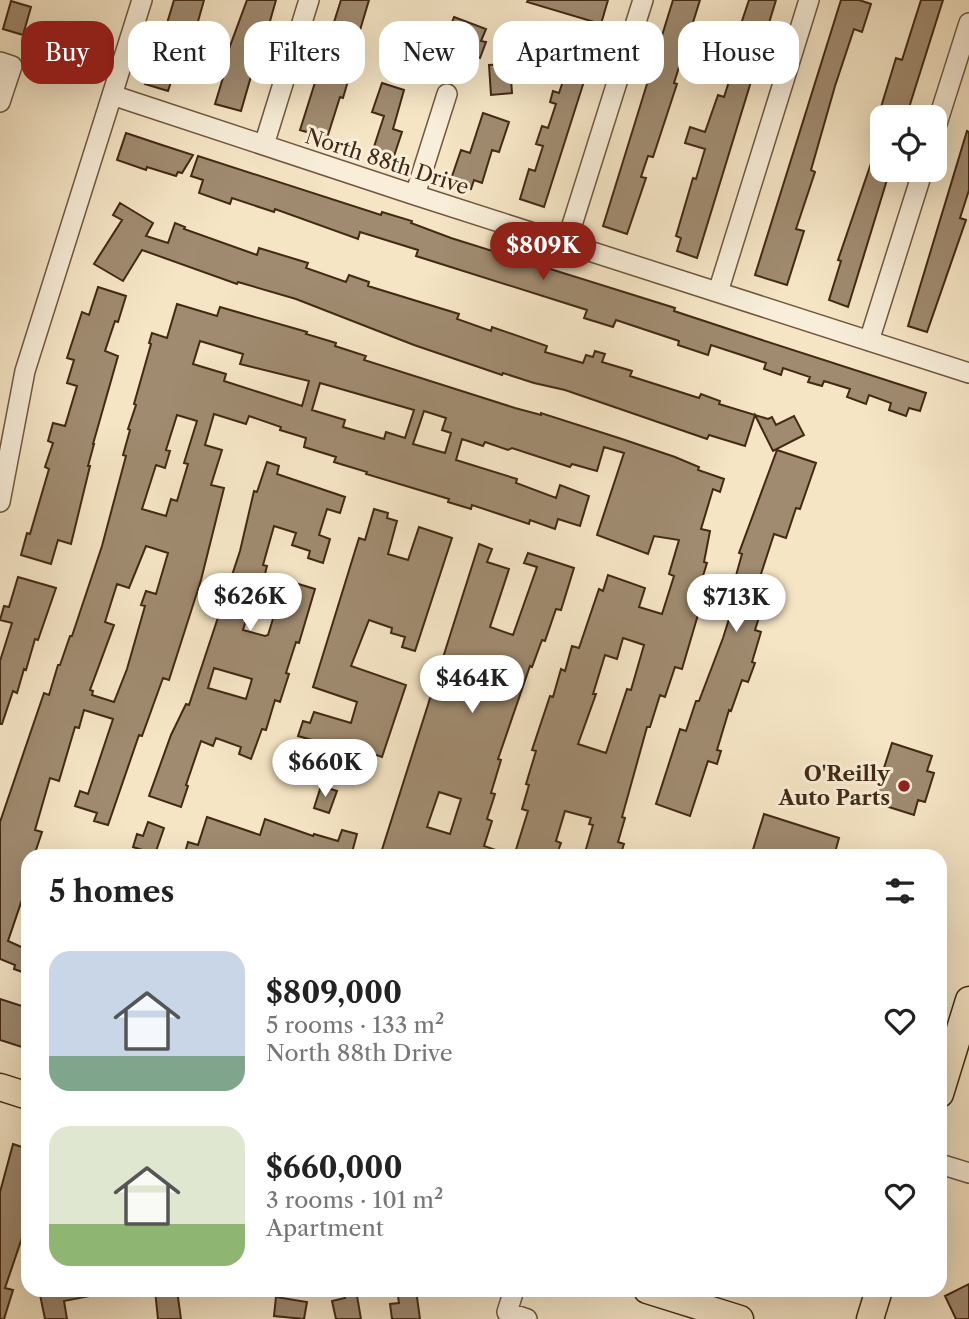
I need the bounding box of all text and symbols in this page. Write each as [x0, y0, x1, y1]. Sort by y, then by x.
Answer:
chip: Buy [21, 21, 114, 84]
chip: Rent [128, 21, 230, 84]
chip: Filters [244, 21, 365, 84]
chip: New [379, 21, 479, 84]
chip: Apartment [493, 21, 664, 84]
chip: House [678, 21, 799, 84]
map controls [870, 105, 947, 182]
button: locate [870, 105, 947, 182]
street label: North 88th Drive [302, 123, 472, 200]
pin: $809K [494, 222, 592, 282]
text: $809K [506, 231, 580, 259]
pin: $626K [201, 574, 299, 633]
pin: $713K [687, 574, 785, 634]
text: $626K [214, 582, 286, 610]
text: $713K [703, 583, 769, 611]
pin: $464K [423, 656, 521, 715]
text: $464K [436, 664, 508, 692]
pin: $660K [276, 740, 374, 799]
text: $660K [288, 748, 362, 776]
place label: O'Reilly Auto Parts [778, 761, 891, 810]
marker: O'Reilly Auto Parts [896, 778, 912, 794]
icon: filters [881, 872, 919, 910]
text: 5 homes [49, 873, 174, 910]
text: $809,000 [266, 974, 402, 1011]
icon: home [105, 979, 189, 1063]
icon: heart [881, 1002, 919, 1040]
text: 5 rooms · 133 m² [266, 1011, 444, 1039]
text: North 88th Drive [266, 1039, 453, 1067]
text: $660,000 [266, 1149, 403, 1186]
icon: home [105, 1154, 189, 1238]
icon: heart [881, 1177, 919, 1215]
text: 3 rooms · 101 m² [266, 1186, 443, 1214]
text: Apartment [266, 1214, 384, 1242]

